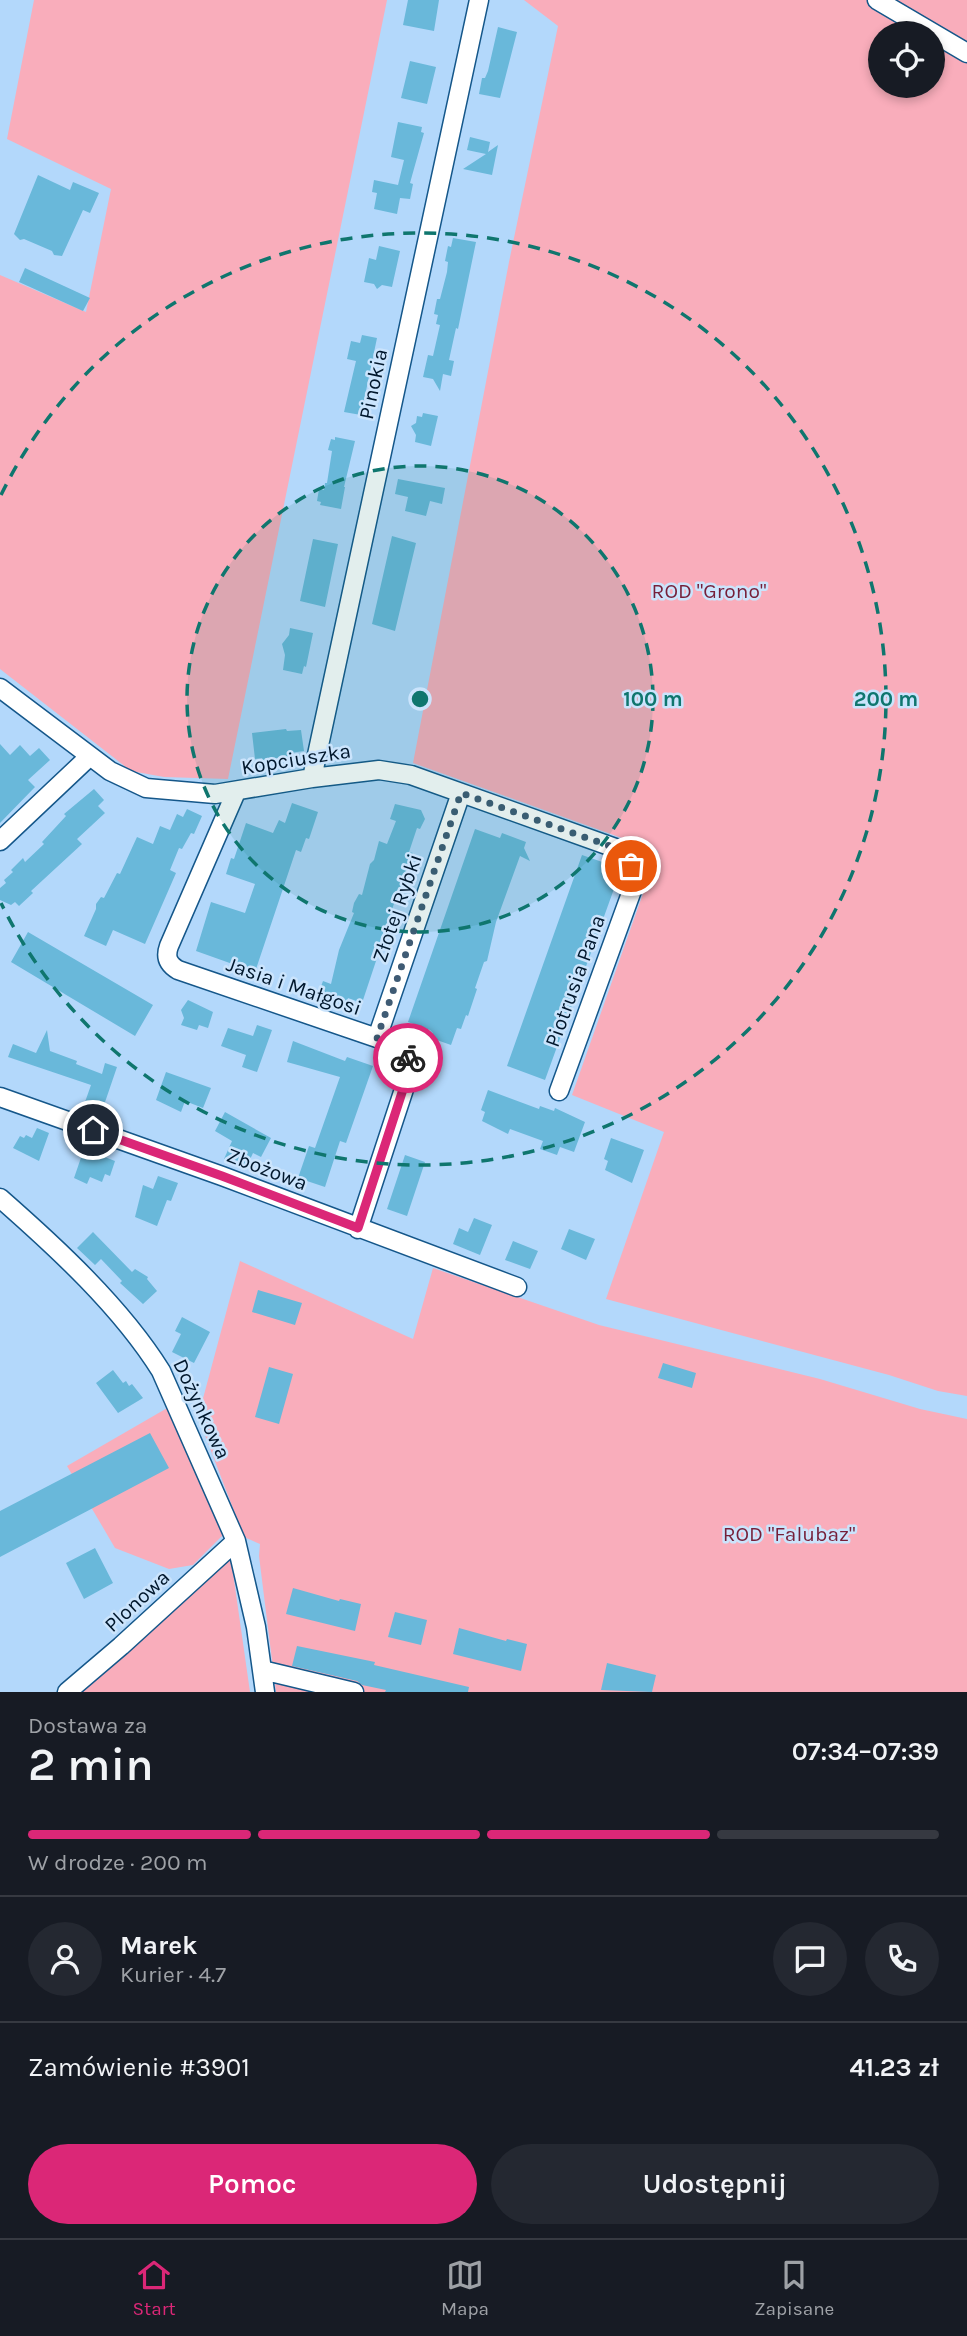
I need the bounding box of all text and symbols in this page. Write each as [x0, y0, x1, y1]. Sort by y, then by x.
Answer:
map controls [868, 21, 945, 98]
button: locate [868, 21, 945, 98]
street label: Pinokia [354, 346, 392, 422]
park label: ROD "Grono" [652, 579, 766, 603]
centre of rings [408, 687, 432, 711]
text: 100 m [623, 687, 683, 711]
text: 200 m [854, 687, 918, 711]
street label: Kopciuszka [239, 738, 353, 780]
pin [601, 836, 661, 896]
icon: bag [612, 847, 650, 885]
street label: Złotej Rybki [367, 851, 427, 965]
street label: Piotrusia Pana [540, 912, 610, 1050]
street label: Jasia i Małgosi [223, 952, 365, 1020]
courier [373, 1023, 443, 1093]
icon: bike [389, 1039, 427, 1077]
pin [63, 1100, 123, 1160]
icon: home [74, 1111, 112, 1149]
street label: Zbożowa [223, 1143, 311, 1195]
street label: Dożynkowa [168, 1355, 236, 1463]
park label: ROD "Falubaz" [723, 1522, 855, 1546]
street label: Plonowa [100, 1565, 174, 1637]
text: Dostawa za [28, 1712, 148, 1739]
text: 07:34–07:39 [792, 1736, 939, 1767]
text: 2 min [28, 1738, 154, 1792]
text: W drodze · 200 m [28, 1849, 208, 1876]
button: person [28, 1922, 102, 1996]
button: chat [773, 1922, 847, 1996]
button: phone [865, 1922, 939, 1996]
text: Marek [120, 1930, 197, 1961]
text: Kurier · 4.7 [120, 1961, 226, 1988]
text: Zamówienie #3901 [28, 2052, 250, 2083]
text: 41.23 zł [849, 2052, 939, 2083]
button: Pomoc [28, 2144, 477, 2224]
button: Udostępnij [491, 2144, 939, 2224]
tab: Start [133, 2256, 176, 2320]
tab: Mapa [441, 2256, 489, 2320]
tab: Zapisane [754, 2256, 834, 2320]

